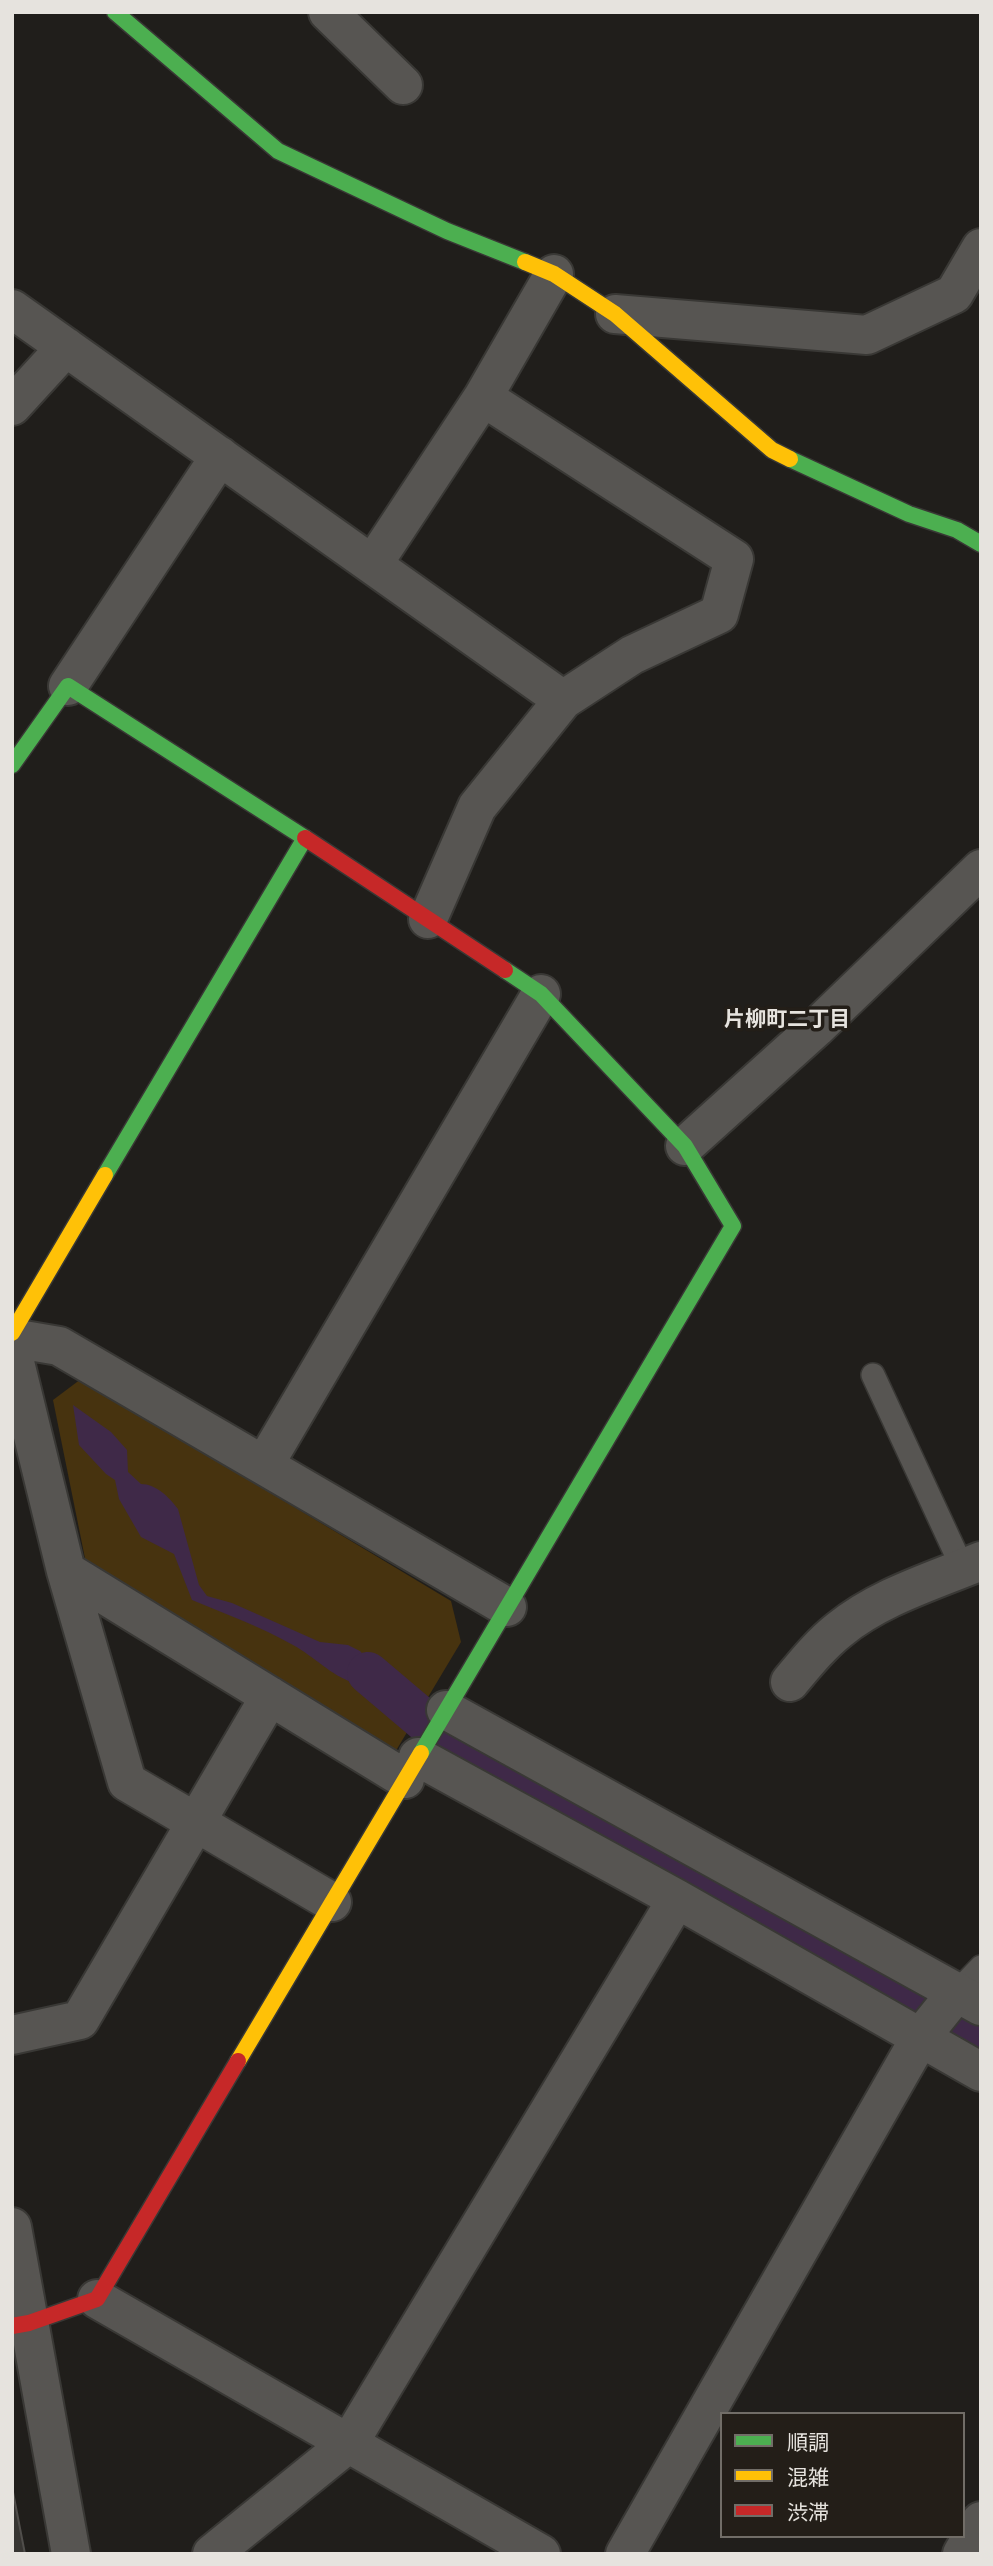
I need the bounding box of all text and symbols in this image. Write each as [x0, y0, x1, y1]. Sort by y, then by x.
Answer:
district label: 片柳町二丁目 [724, 1007, 850, 1033]
legend [720, 2412, 965, 2538]
text: 順調 [787, 2430, 829, 2456]
text: 混雑 [787, 2465, 829, 2491]
text: 渋滞 [787, 2500, 829, 2526]

